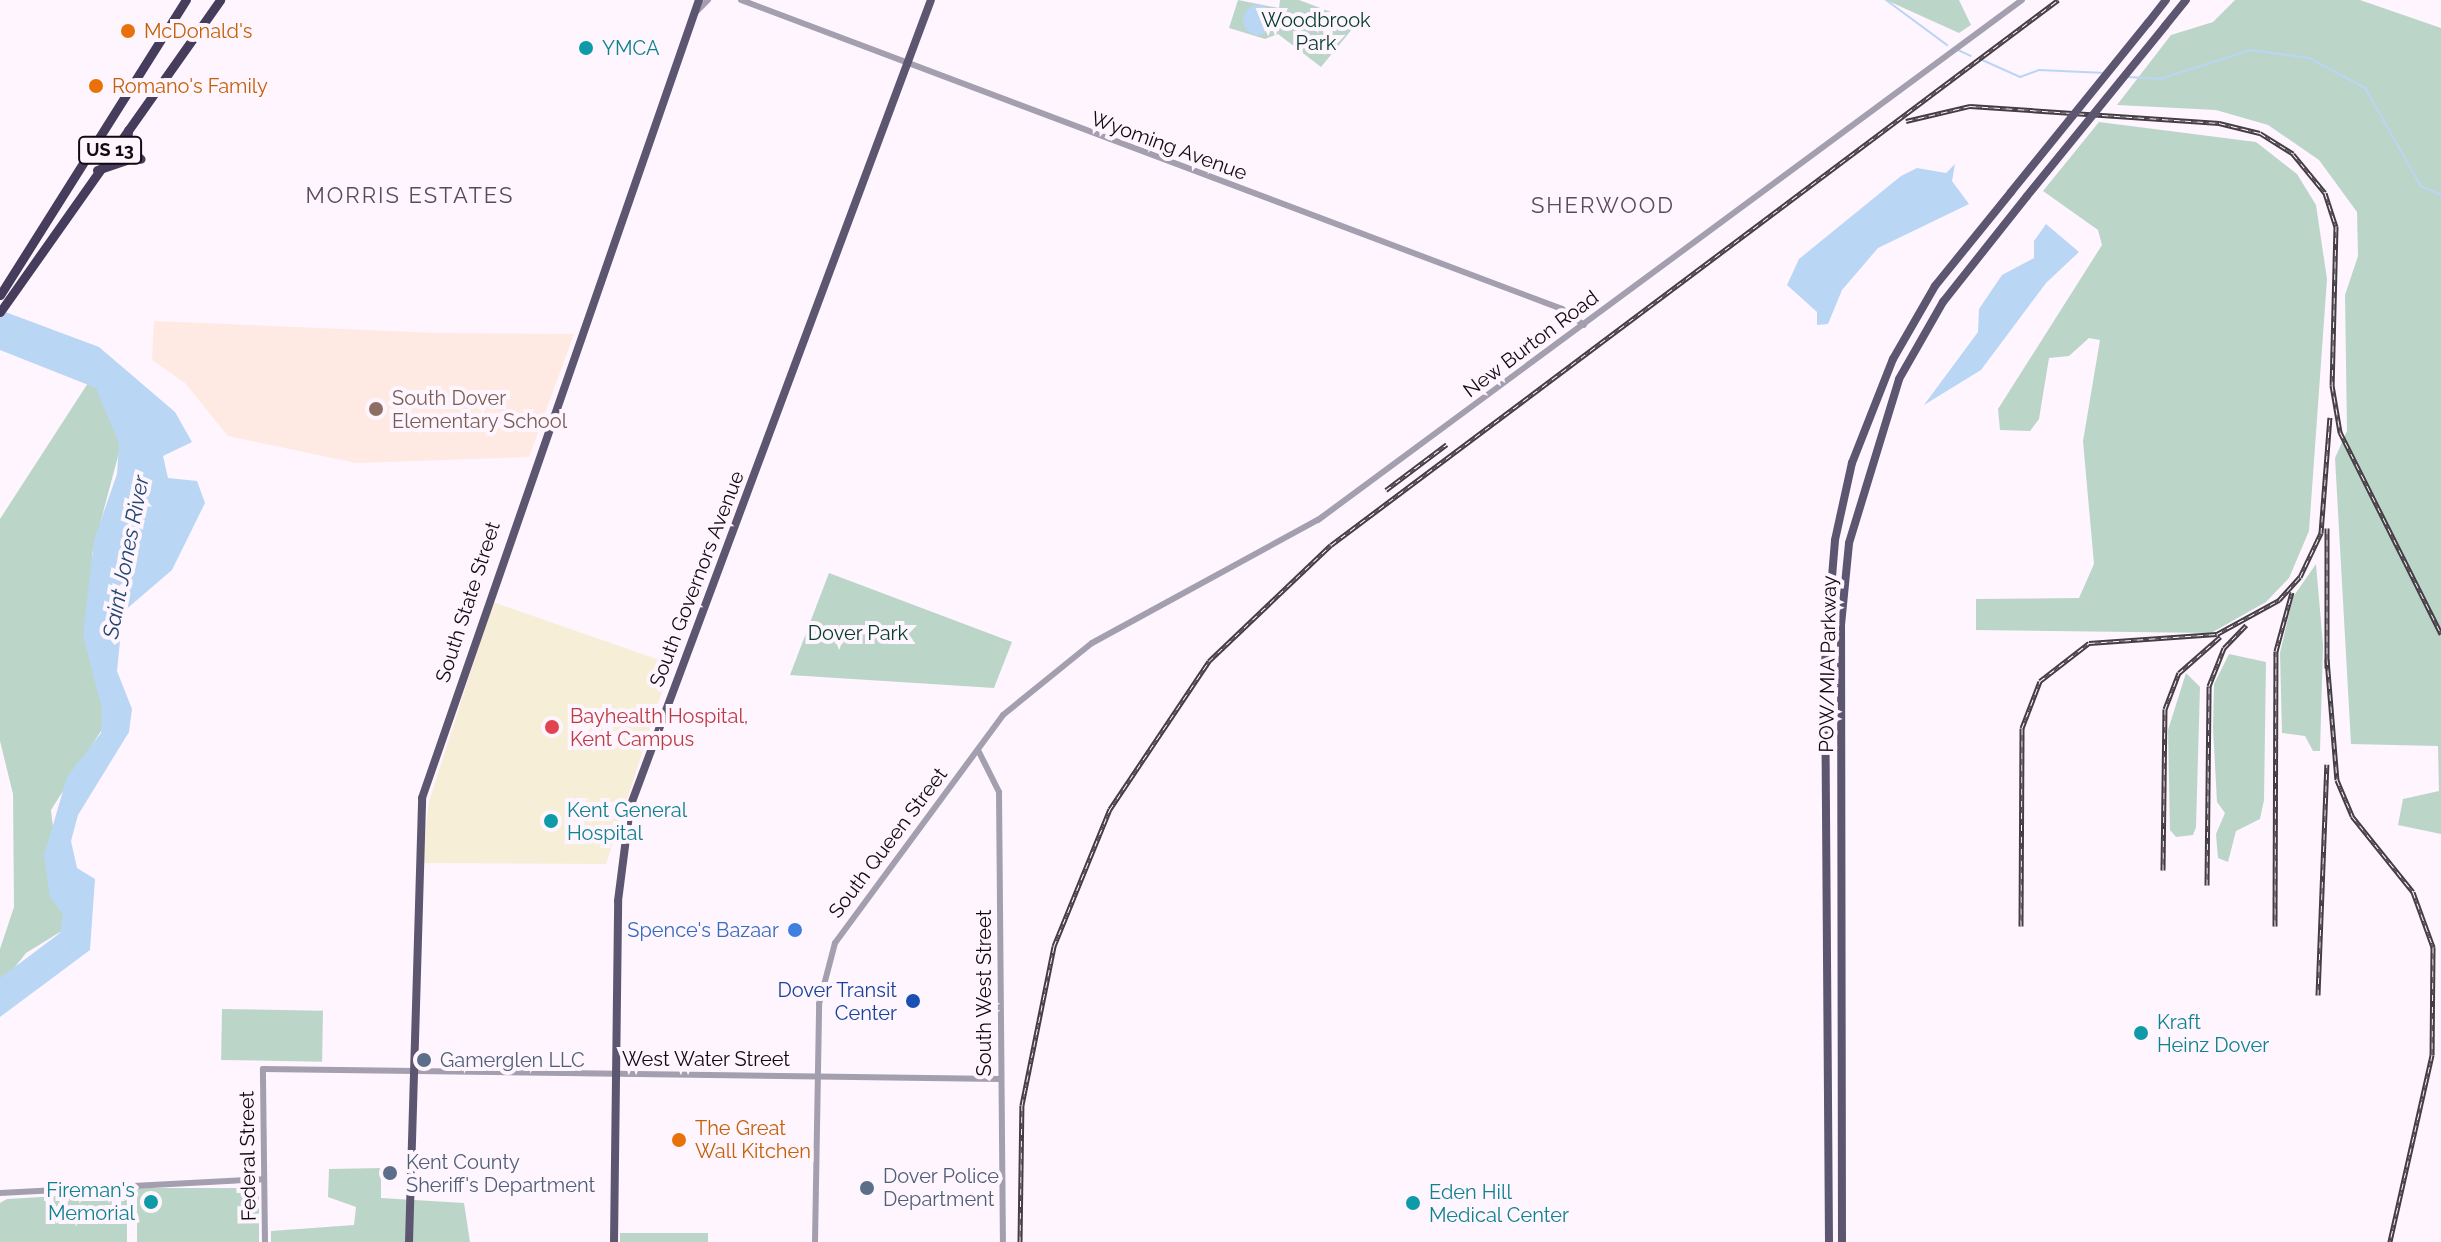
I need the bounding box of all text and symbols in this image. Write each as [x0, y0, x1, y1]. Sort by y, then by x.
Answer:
park label: Woodbrook Park [1261, 9, 1371, 56]
place label: McDonald's [144, 19, 252, 43]
marker: McDonald's [119, 22, 137, 40]
place label: YMCA [602, 36, 660, 60]
marker: YMCA [577, 39, 595, 57]
place label: Romano's Family [112, 74, 268, 98]
marker: Romano's Family [87, 77, 105, 95]
street label: Wyoming Avenue [1087, 106, 1251, 186]
road number: US 13 [78, 136, 142, 164]
district label: MORRIS ESTATES [306, 183, 514, 209]
district label: SHERWOOD [1531, 193, 1675, 219]
street label: New Burton Road [1459, 285, 1603, 403]
place label: South Dover Elementary School [392, 386, 568, 433]
marker: South Dover Elementary School [367, 400, 385, 418]
street label: South Governors Avenue [645, 467, 749, 691]
water label: Saint Jones River [97, 473, 155, 641]
street label: South State Street [431, 519, 505, 685]
street label: POW/MIA Parkway [1814, 575, 1842, 753]
park label: Dover Park [808, 621, 908, 645]
place label: Bayhealth Hospital, Kent Campus [570, 704, 748, 751]
marker: Bayhealth Hospital, Kent Campus [541, 716, 563, 738]
street label: South Queen Street [824, 763, 952, 923]
place label: Kent General Hospital [567, 798, 687, 845]
marker: Kent General Hospital [542, 812, 560, 830]
street label: South West Street [972, 909, 996, 1077]
place label: Spence's Bazaar [627, 918, 779, 942]
marker: Spence's Bazaar [786, 921, 804, 939]
place label: Dover Transit Center [776, 978, 897, 1025]
marker: Dover Transit Center [904, 992, 922, 1010]
place label: Kraft Heinz Dover [2157, 1010, 2269, 1057]
marker: Kraft Heinz Dover [2132, 1024, 2150, 1042]
street label: West Water Street [621, 1047, 791, 1071]
place label: Gamerglen LLC [440, 1048, 585, 1072]
marker: Gamerglen LLC [415, 1051, 433, 1069]
street label: Federal Street [235, 1090, 261, 1222]
place label: The Great Wall Kitchen [695, 1116, 812, 1163]
marker: The Great Wall Kitchen [670, 1131, 688, 1149]
place label: Kent County Sheriff's Department [406, 1150, 595, 1197]
marker: Kent County Sheriff's Department [381, 1164, 399, 1182]
place label: Dover Police Department [883, 1164, 1000, 1211]
place label: Fireman's Memorial [46, 1178, 135, 1225]
marker: Dover Police Department [858, 1179, 876, 1197]
place label: Eden Hill Medical Center [1429, 1180, 1570, 1227]
marker: Fireman's Memorial [142, 1193, 160, 1211]
marker: Eden Hill Medical Center [1404, 1194, 1422, 1212]

